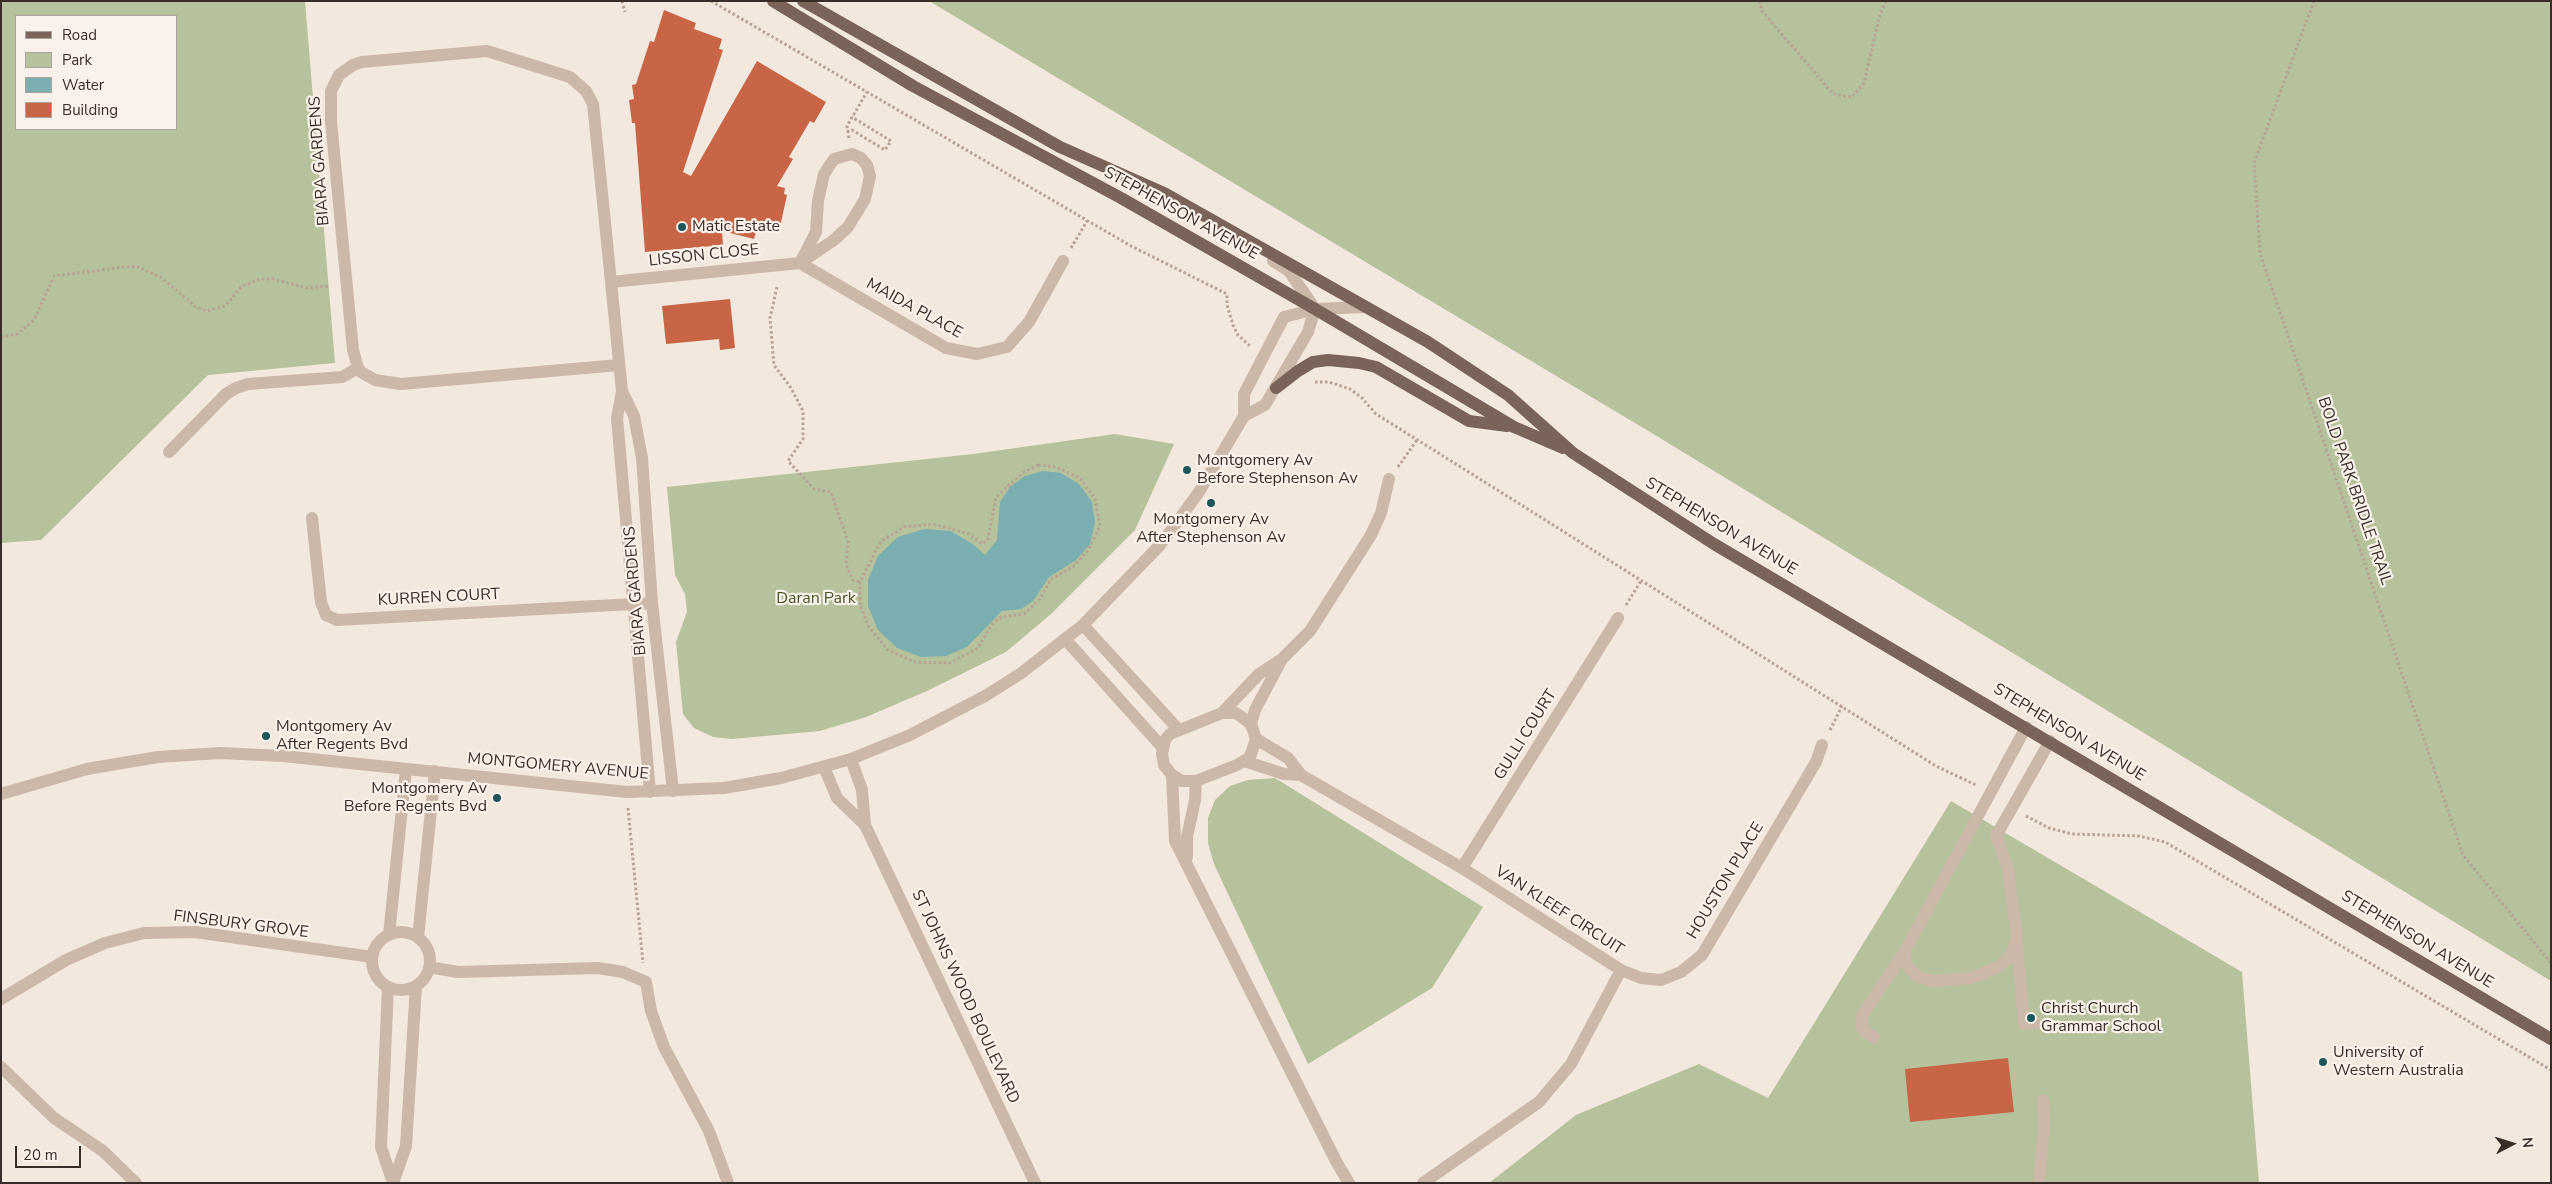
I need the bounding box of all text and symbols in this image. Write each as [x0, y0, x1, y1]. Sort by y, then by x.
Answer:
legend [15, 15, 178, 130]
text: Road [62, 25, 97, 45]
text: Park [62, 50, 92, 70]
text: Water [62, 75, 104, 95]
street label: BIARA GARDENS [306, 96, 334, 226]
text: Building [62, 100, 118, 120]
street label: STEPHENSON AVENUE [1100, 163, 1262, 265]
place label: Matic Estate [692, 217, 780, 237]
marker: Matic Estate [676, 221, 688, 233]
street label: LISSON CLOSE [648, 241, 760, 271]
street label: MAIDA PLACE [863, 275, 965, 343]
street label: BOLD PARK BRIDLE TRAIL [2313, 395, 2395, 587]
place label: Montgomery Av Before Stephenson Av [1197, 451, 1358, 489]
marker: Montgomery Av Before Stephenson Av [1181, 464, 1193, 476]
street label: STEPHENSON AVENUE [1641, 474, 1801, 580]
marker: Montgomery Av After Stephenson Av [1205, 497, 1217, 509]
place label: Montgomery Av After Stephenson Av [1136, 510, 1286, 548]
street label: BIARA GARDENS [621, 526, 651, 656]
street label: KURREN COURT [377, 585, 501, 611]
park label: Daran Park [776, 589, 856, 609]
street label: STEPHENSON AVENUE [1989, 680, 2149, 786]
street label: GULLI COURT [1491, 686, 1561, 784]
place label: Montgomery Av After Regents Bvd [276, 717, 408, 755]
marker: Montgomery Av After Regents Bvd [260, 730, 272, 742]
street label: MONTGOMERY AVENUE [467, 750, 649, 784]
place label: Montgomery Av Before Regents Bvd [344, 779, 487, 817]
marker: Montgomery Av Before Regents Bvd [491, 792, 503, 804]
street label: HOUSTON PLACE [1684, 819, 1768, 943]
street label: VAN KLEEF CIRCUIT [1491, 862, 1627, 960]
street label: ST JOHNS WOOD BOULEVARD [907, 887, 1023, 1107]
street label: STEPHENSON AVENUE [2337, 887, 2497, 993]
street label: FINSBURY GROVE [172, 907, 310, 943]
place label: Christ Church Grammar School [2041, 999, 2161, 1037]
marker: Christ Church Grammar School [2025, 1012, 2037, 1024]
place label: University of Western Australia [2333, 1043, 2464, 1081]
marker: University of Western Australia [2317, 1056, 2329, 1068]
north arrow [2487, 1119, 2537, 1169]
scale bar [18, 1136, 84, 1168]
text: N [2518, 1137, 2537, 1149]
text: 20 m [23, 1145, 58, 1165]

